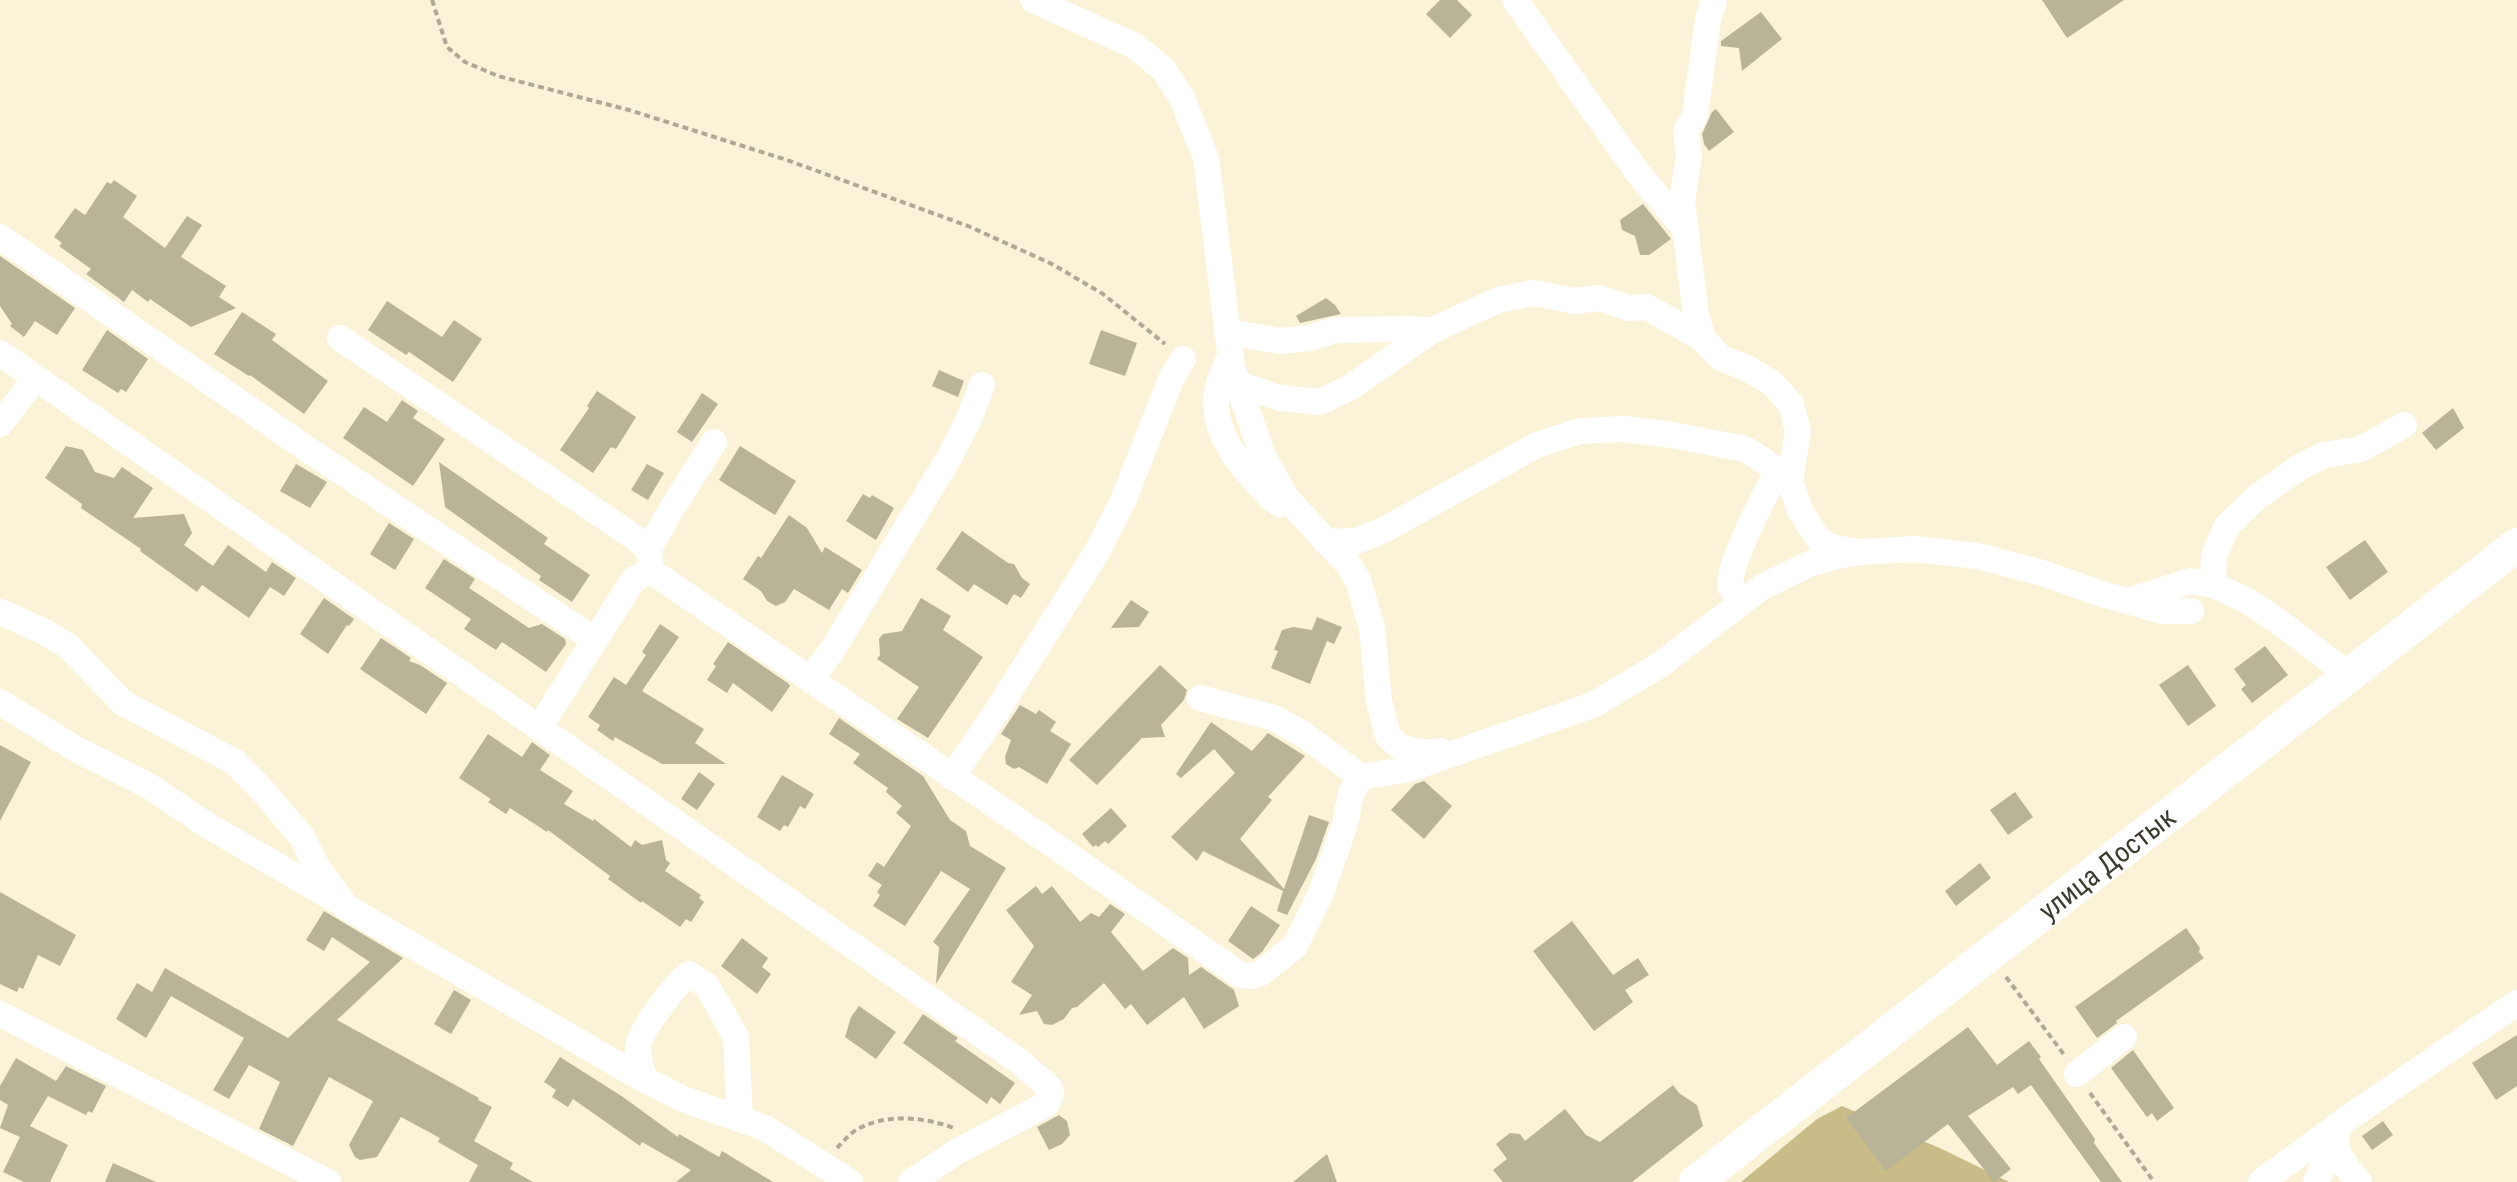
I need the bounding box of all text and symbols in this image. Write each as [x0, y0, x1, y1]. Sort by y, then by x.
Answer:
street label: улица Достык [2032, 800, 2182, 927]

